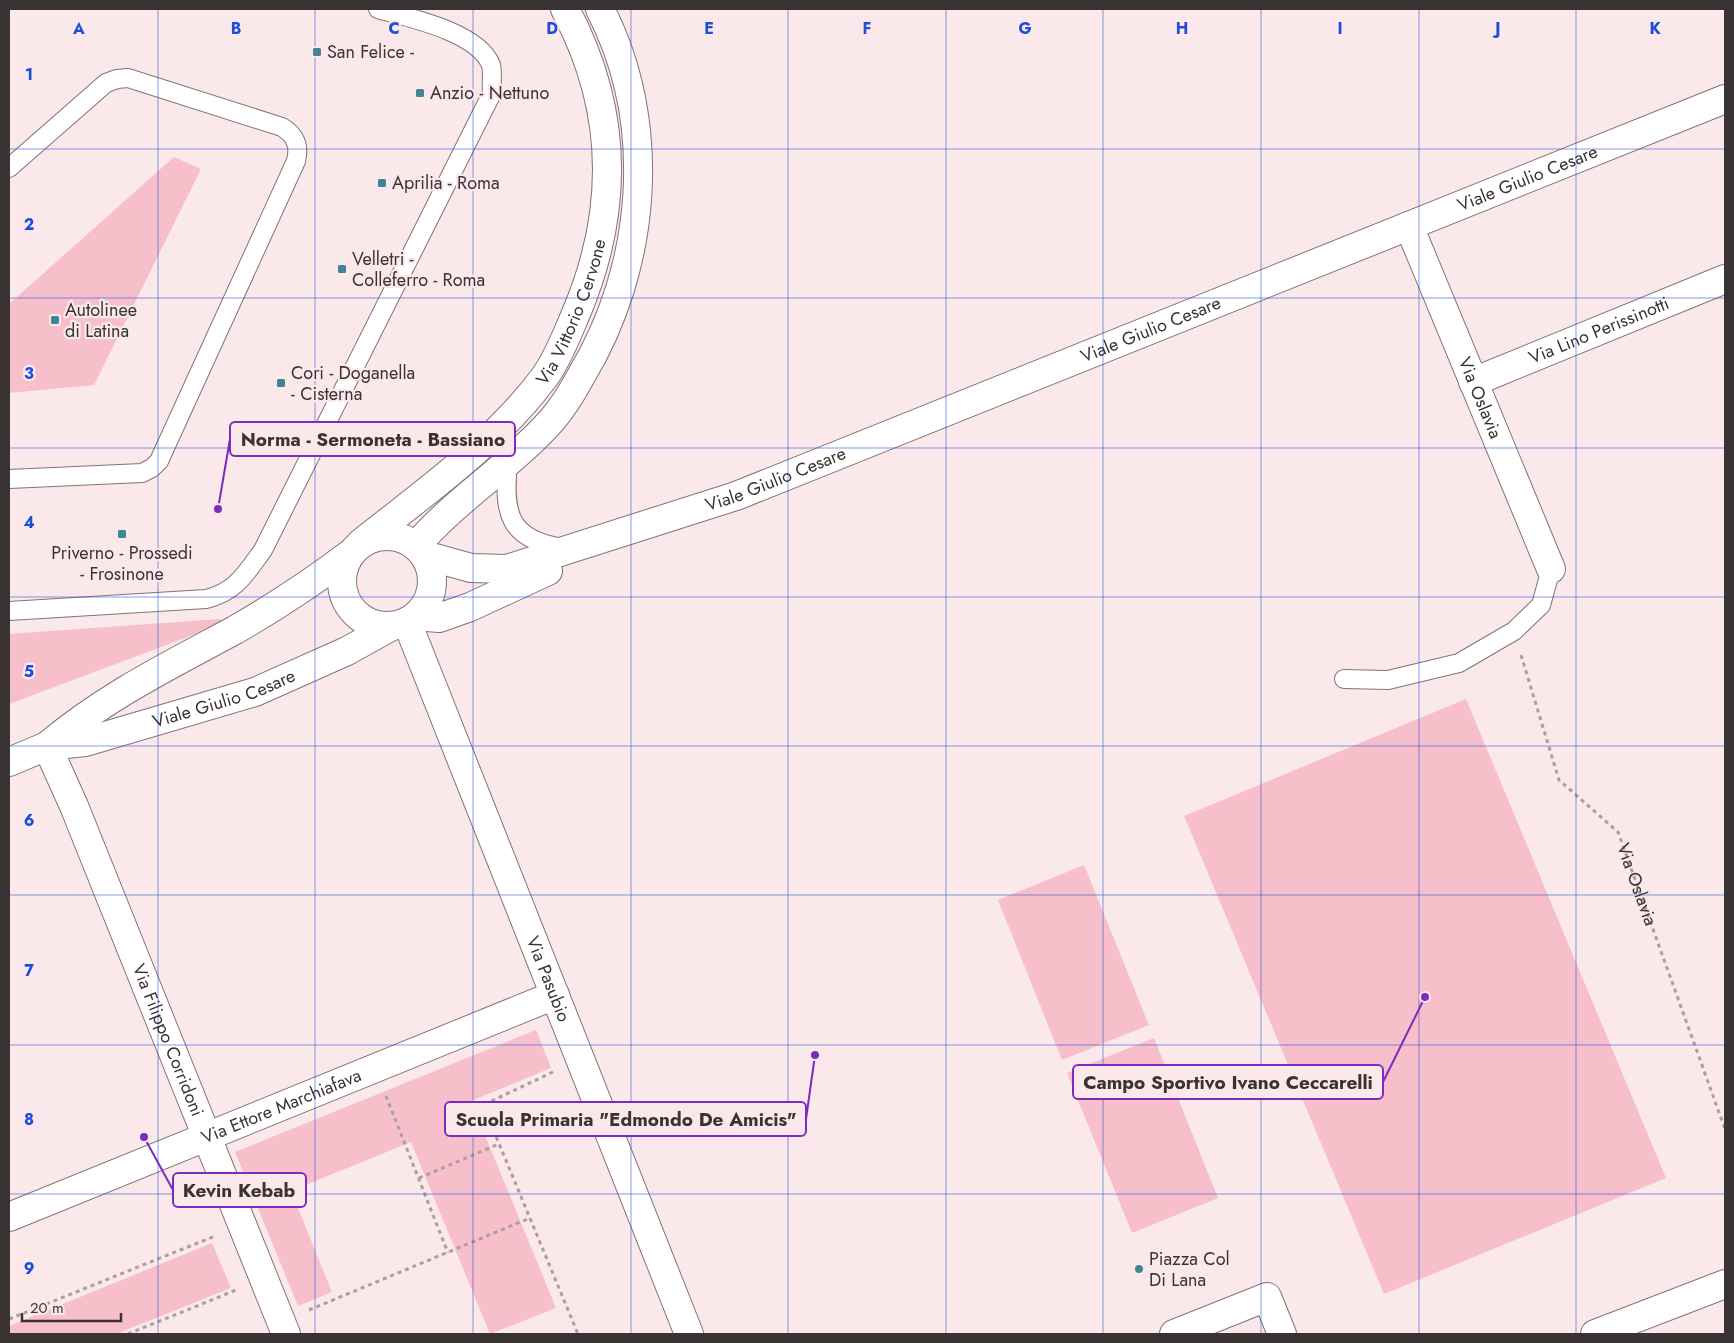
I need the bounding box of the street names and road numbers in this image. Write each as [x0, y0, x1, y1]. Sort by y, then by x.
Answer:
street label: Viale Giulio Cesare [1454, 138, 1601, 218]
street label: Via Vittorio Cervone [530, 236, 612, 391]
street label: Viale Giulio Cesare [1077, 290, 1225, 369]
street label: Via Lino Perissinotti [1525, 290, 1673, 371]
street label: Via Oslavia [1452, 353, 1509, 443]
street label: Viale Giulio Cesare [702, 440, 850, 518]
street label: Viale Giulio Cesare [150, 663, 299, 734]
street label: Via Oslavia [1610, 839, 1664, 929]
street label: Via Pasubio [520, 932, 577, 1026]
street label: Via Filippo Corridoni [126, 960, 210, 1120]
street label: Via Ettore Marchiafava [197, 1062, 365, 1150]

